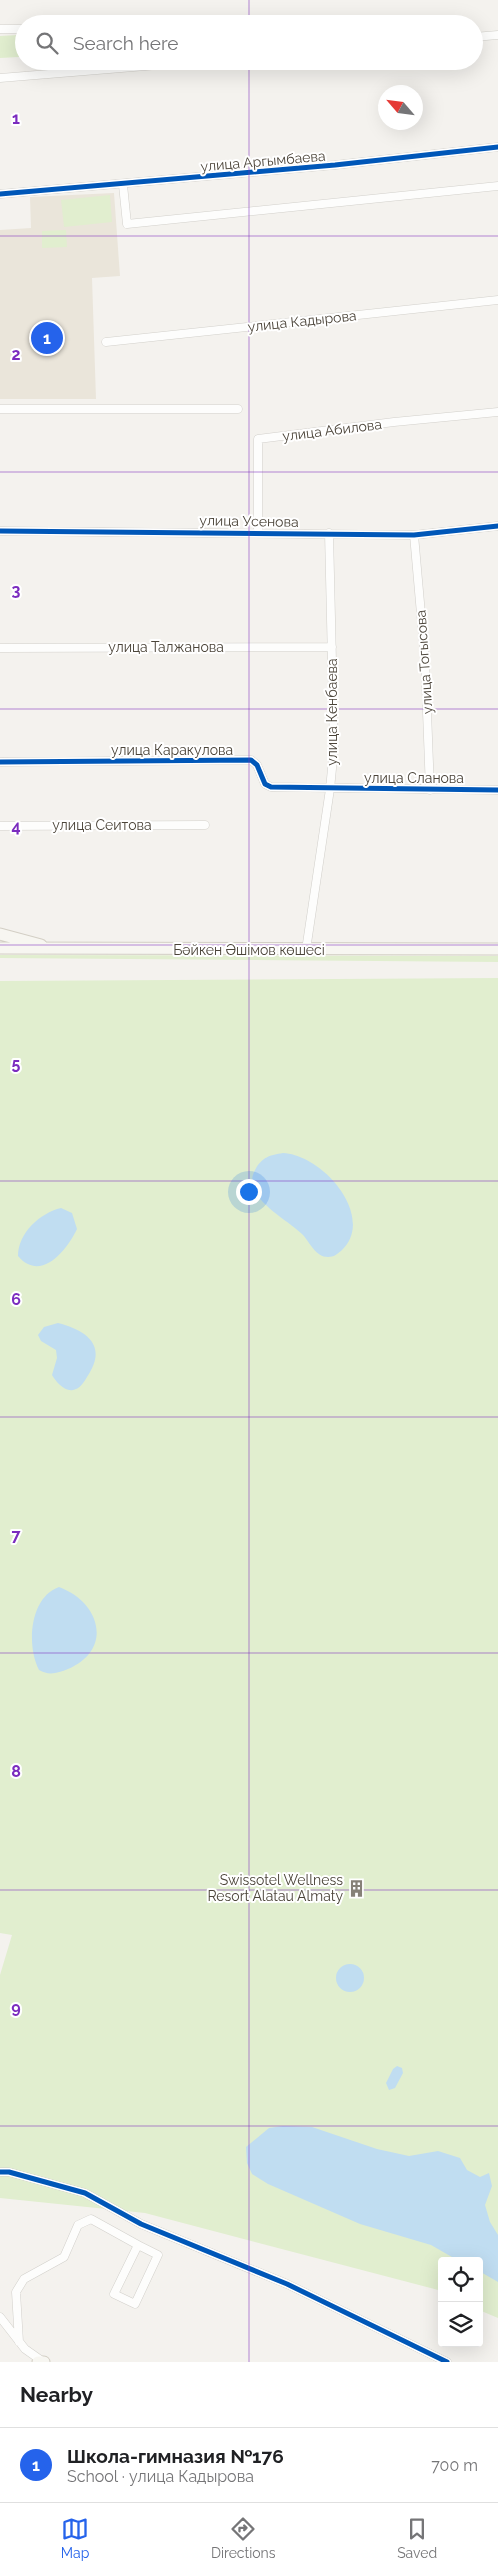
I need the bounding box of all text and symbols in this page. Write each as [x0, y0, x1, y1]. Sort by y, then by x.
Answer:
search box [15, 15, 483, 70]
icon: search [33, 29, 61, 57]
text: Search here [73, 32, 179, 54]
north arrow [378, 85, 423, 130]
text: 1 [12, 109, 20, 128]
street label: улица Аргымбаева [200, 148, 326, 174]
street label: улица Кадырова [247, 307, 357, 335]
pin: 1 [31, 319, 63, 357]
text: 2 [11, 345, 21, 364]
street label: улица Абилова [281, 416, 383, 444]
street label: улица Усенова [199, 512, 299, 530]
text: 3 [12, 581, 21, 600]
street label: улица Тогысова [412, 609, 436, 715]
street label: улица Талжанова [108, 639, 224, 655]
street label: улица Кенбаева [324, 658, 340, 766]
street label: улица Каракулова [111, 742, 233, 758]
street label: улица Сланова [364, 770, 464, 786]
text: 4 [11, 817, 21, 836]
street label: улица Сеитова [52, 817, 152, 833]
street label: Бәйкен Әшімов көшесі [173, 942, 325, 958]
text: 5 [12, 1054, 21, 1073]
your location [236, 1179, 262, 1205]
text: 6 [11, 1290, 21, 1309]
text: 7 [12, 1526, 21, 1545]
text: 8 [11, 1762, 21, 1781]
place label: Swissotel Wellness Resort Alatau Almaty [207, 1872, 343, 1904]
building icon: Swissotel Wellness Resort Alatau Almaty [347, 1878, 367, 1898]
text: 9 [11, 1998, 21, 2017]
map controls [438, 2257, 483, 2347]
button: locate [438, 2257, 483, 2302]
button: layers [438, 2302, 483, 2347]
text: Nearby [20, 2382, 93, 2407]
text: Школа-гимназия №176 [67, 2445, 284, 2467]
text: 1 [32, 2456, 40, 2475]
text: 700 m [431, 2456, 478, 2475]
text: School · улица Кадырова [67, 2467, 254, 2486]
tab: Map [61, 2515, 89, 2561]
tab: Directions [211, 2515, 276, 2561]
tab: Saved [397, 2515, 437, 2561]

